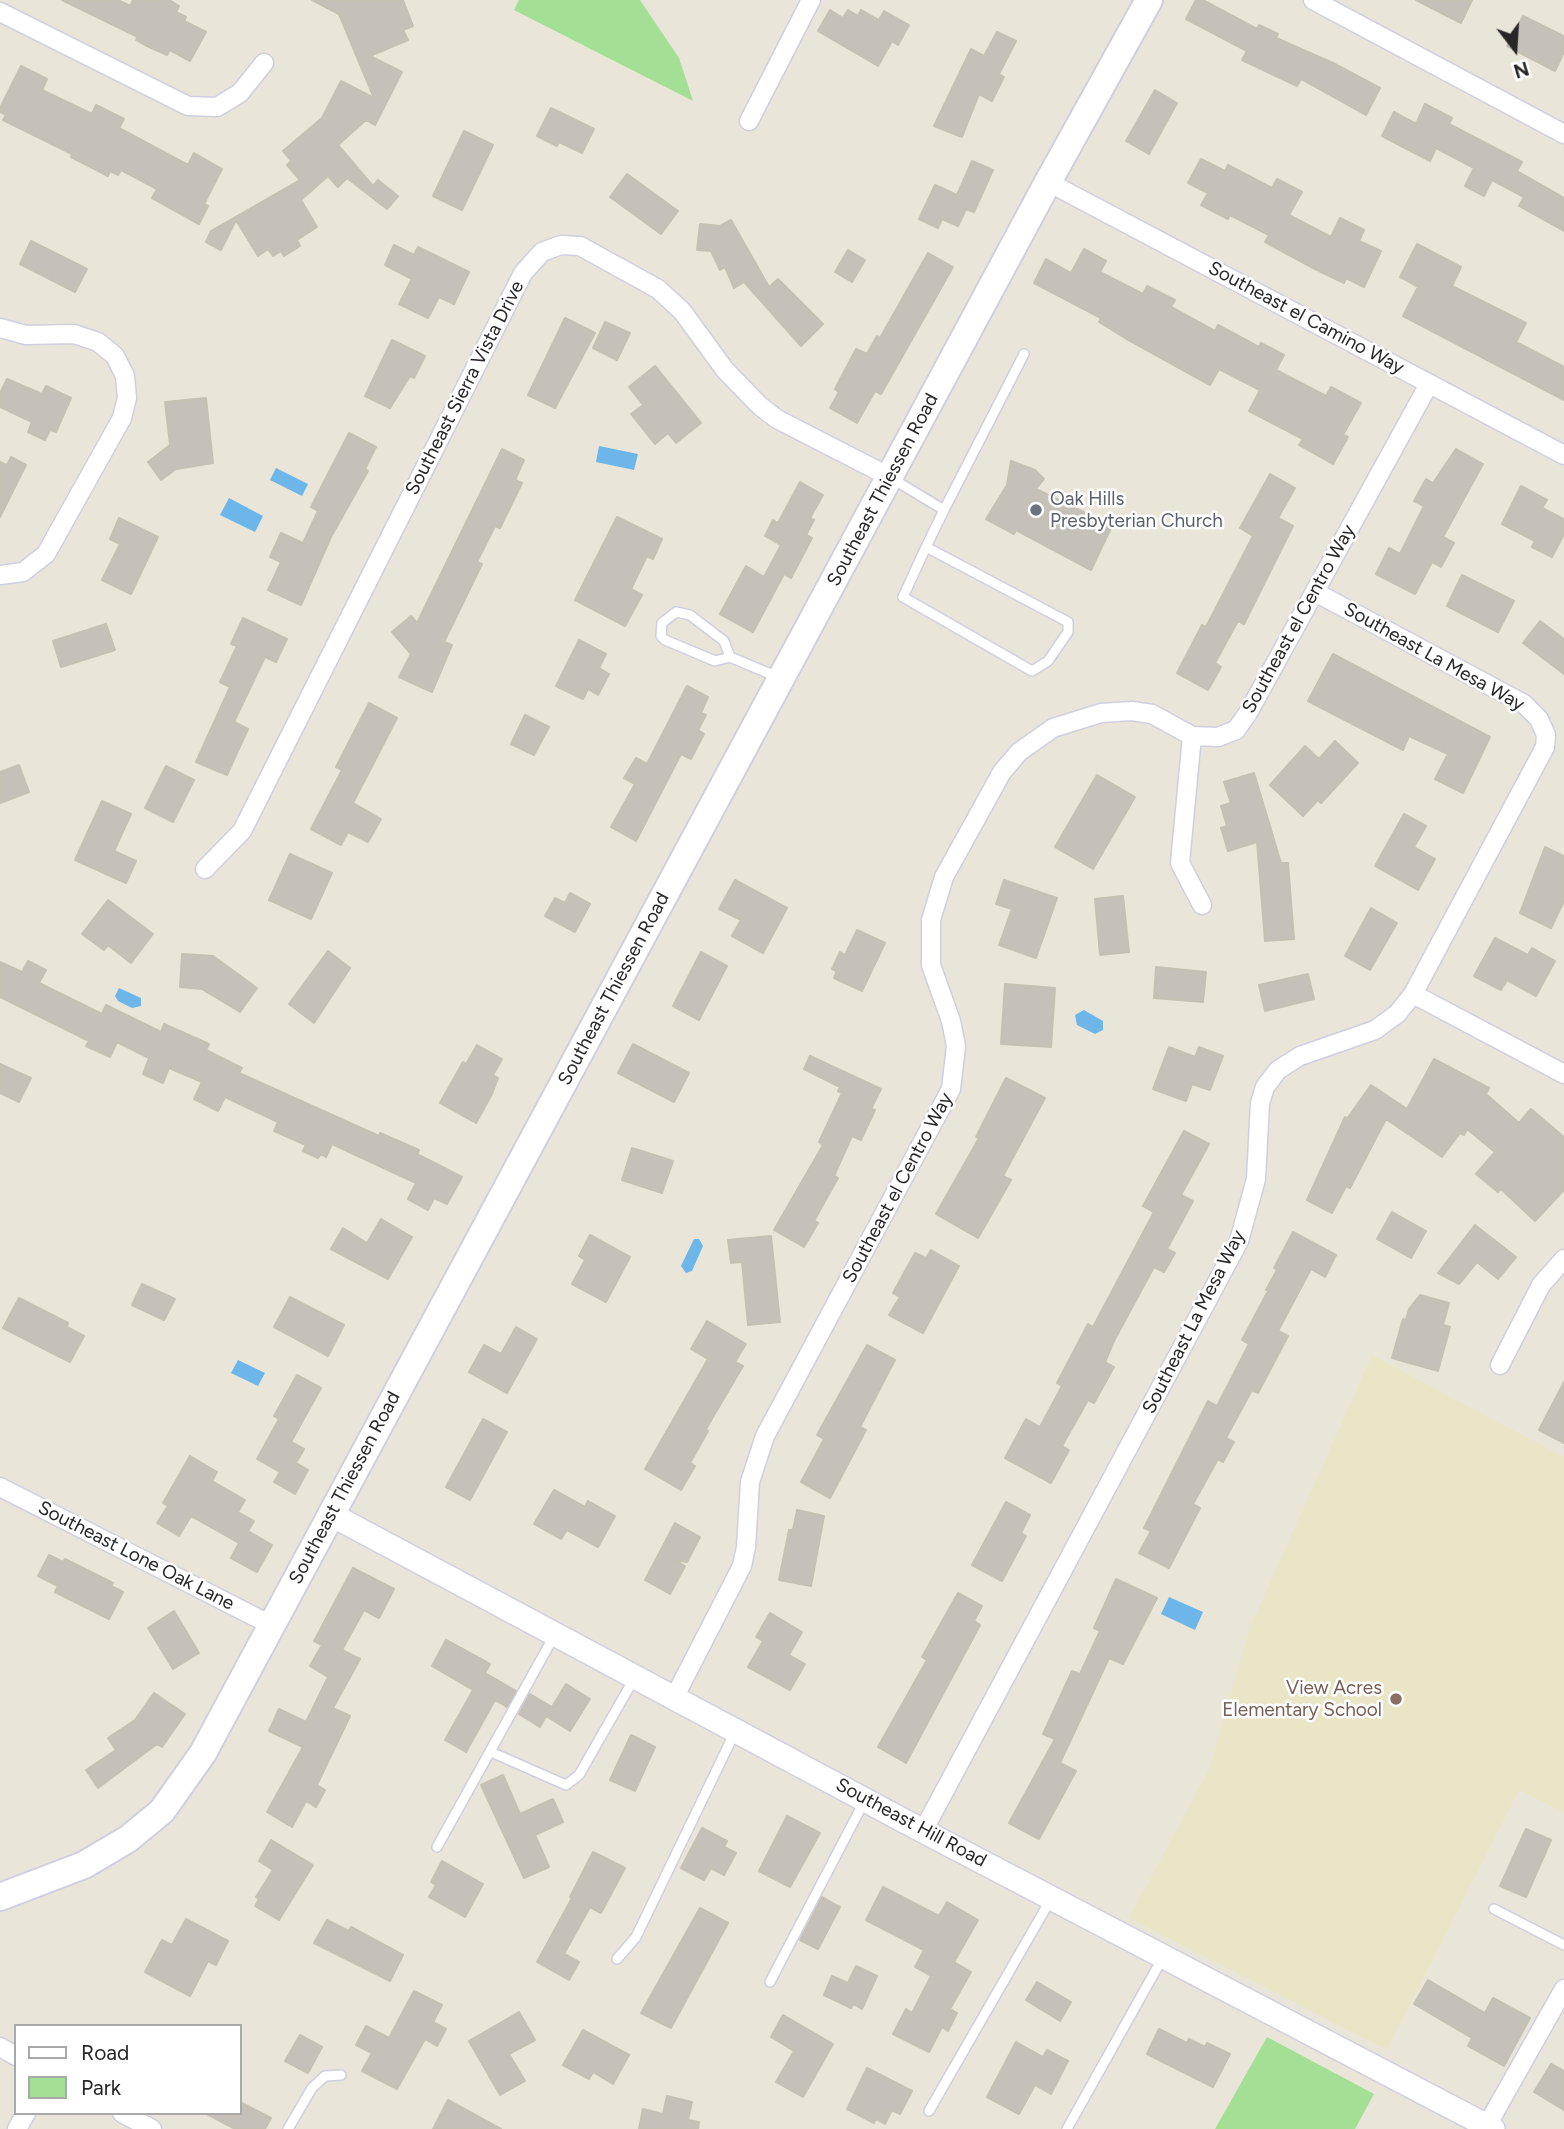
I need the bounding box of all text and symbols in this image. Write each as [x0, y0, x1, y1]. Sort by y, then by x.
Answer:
north arrow [1480, 14, 1550, 84]
text: N [1511, 56, 1532, 83]
street label: Southeast el Camino Way [1204, 257, 1408, 379]
street label: Southeast Sierra Vista Drive [401, 277, 529, 499]
street label: Southeast Thiessen Road [823, 390, 943, 590]
place label: Oak Hills Presbyterian Church [1050, 488, 1223, 532]
marker: Oak Hills Presbyterian Church [1028, 502, 1044, 518]
street label: Southeast el Centro Way [1238, 521, 1360, 717]
street label: Southeast La Mesa Way [1340, 598, 1528, 716]
street label: Southeast Thiessen Road [554, 889, 674, 1089]
street label: Southeast el Centro Way [838, 1089, 958, 1287]
street label: Southeast La Mesa Way [1138, 1226, 1250, 1418]
street label: Southeast Thiessen Road [285, 1388, 405, 1588]
street label: Southeast Lone Oak Lane [34, 1497, 238, 1615]
place label: View Acres Elementary School [1222, 1677, 1382, 1721]
marker: View Acres Elementary School [1388, 1691, 1404, 1707]
street label: Southeast Hill Road [832, 1774, 990, 1872]
legend [14, 2024, 242, 2115]
text: Road [81, 2040, 129, 2065]
text: Park [81, 2075, 121, 2100]

